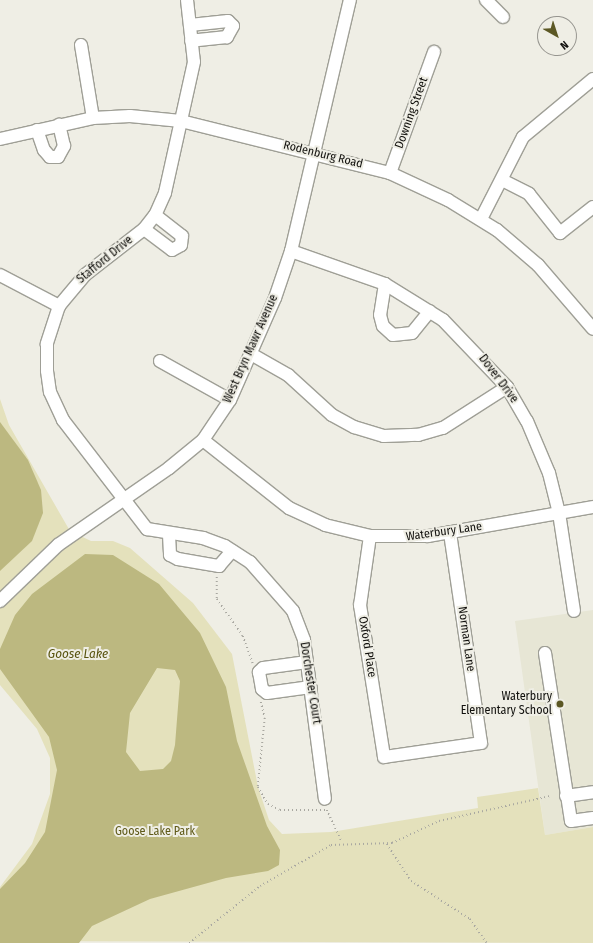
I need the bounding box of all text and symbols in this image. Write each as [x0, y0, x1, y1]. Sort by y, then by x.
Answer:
north arrow [537, 16, 577, 56]
text: N [558, 38, 571, 52]
street label: Downing Street [392, 75, 432, 151]
street label: Rodenburg Road [282, 138, 364, 172]
street label: Stafford Drive [74, 233, 136, 287]
street label: West Bryn Mawr Avenue [221, 293, 281, 405]
street label: Dover Drive [475, 352, 521, 406]
street label: Waterbury Lane [405, 520, 483, 544]
street label: Norman Lane [454, 606, 478, 672]
street label: Oxford Place [355, 615, 379, 679]
street label: Dorchester Court [296, 641, 324, 725]
water label: Goose Lake [48, 646, 108, 662]
place label: Waterbury Elementary School [461, 690, 552, 718]
marker: Waterbury Elementary School [555, 699, 565, 709]
park label: Goose Lake Park [115, 825, 195, 839]

